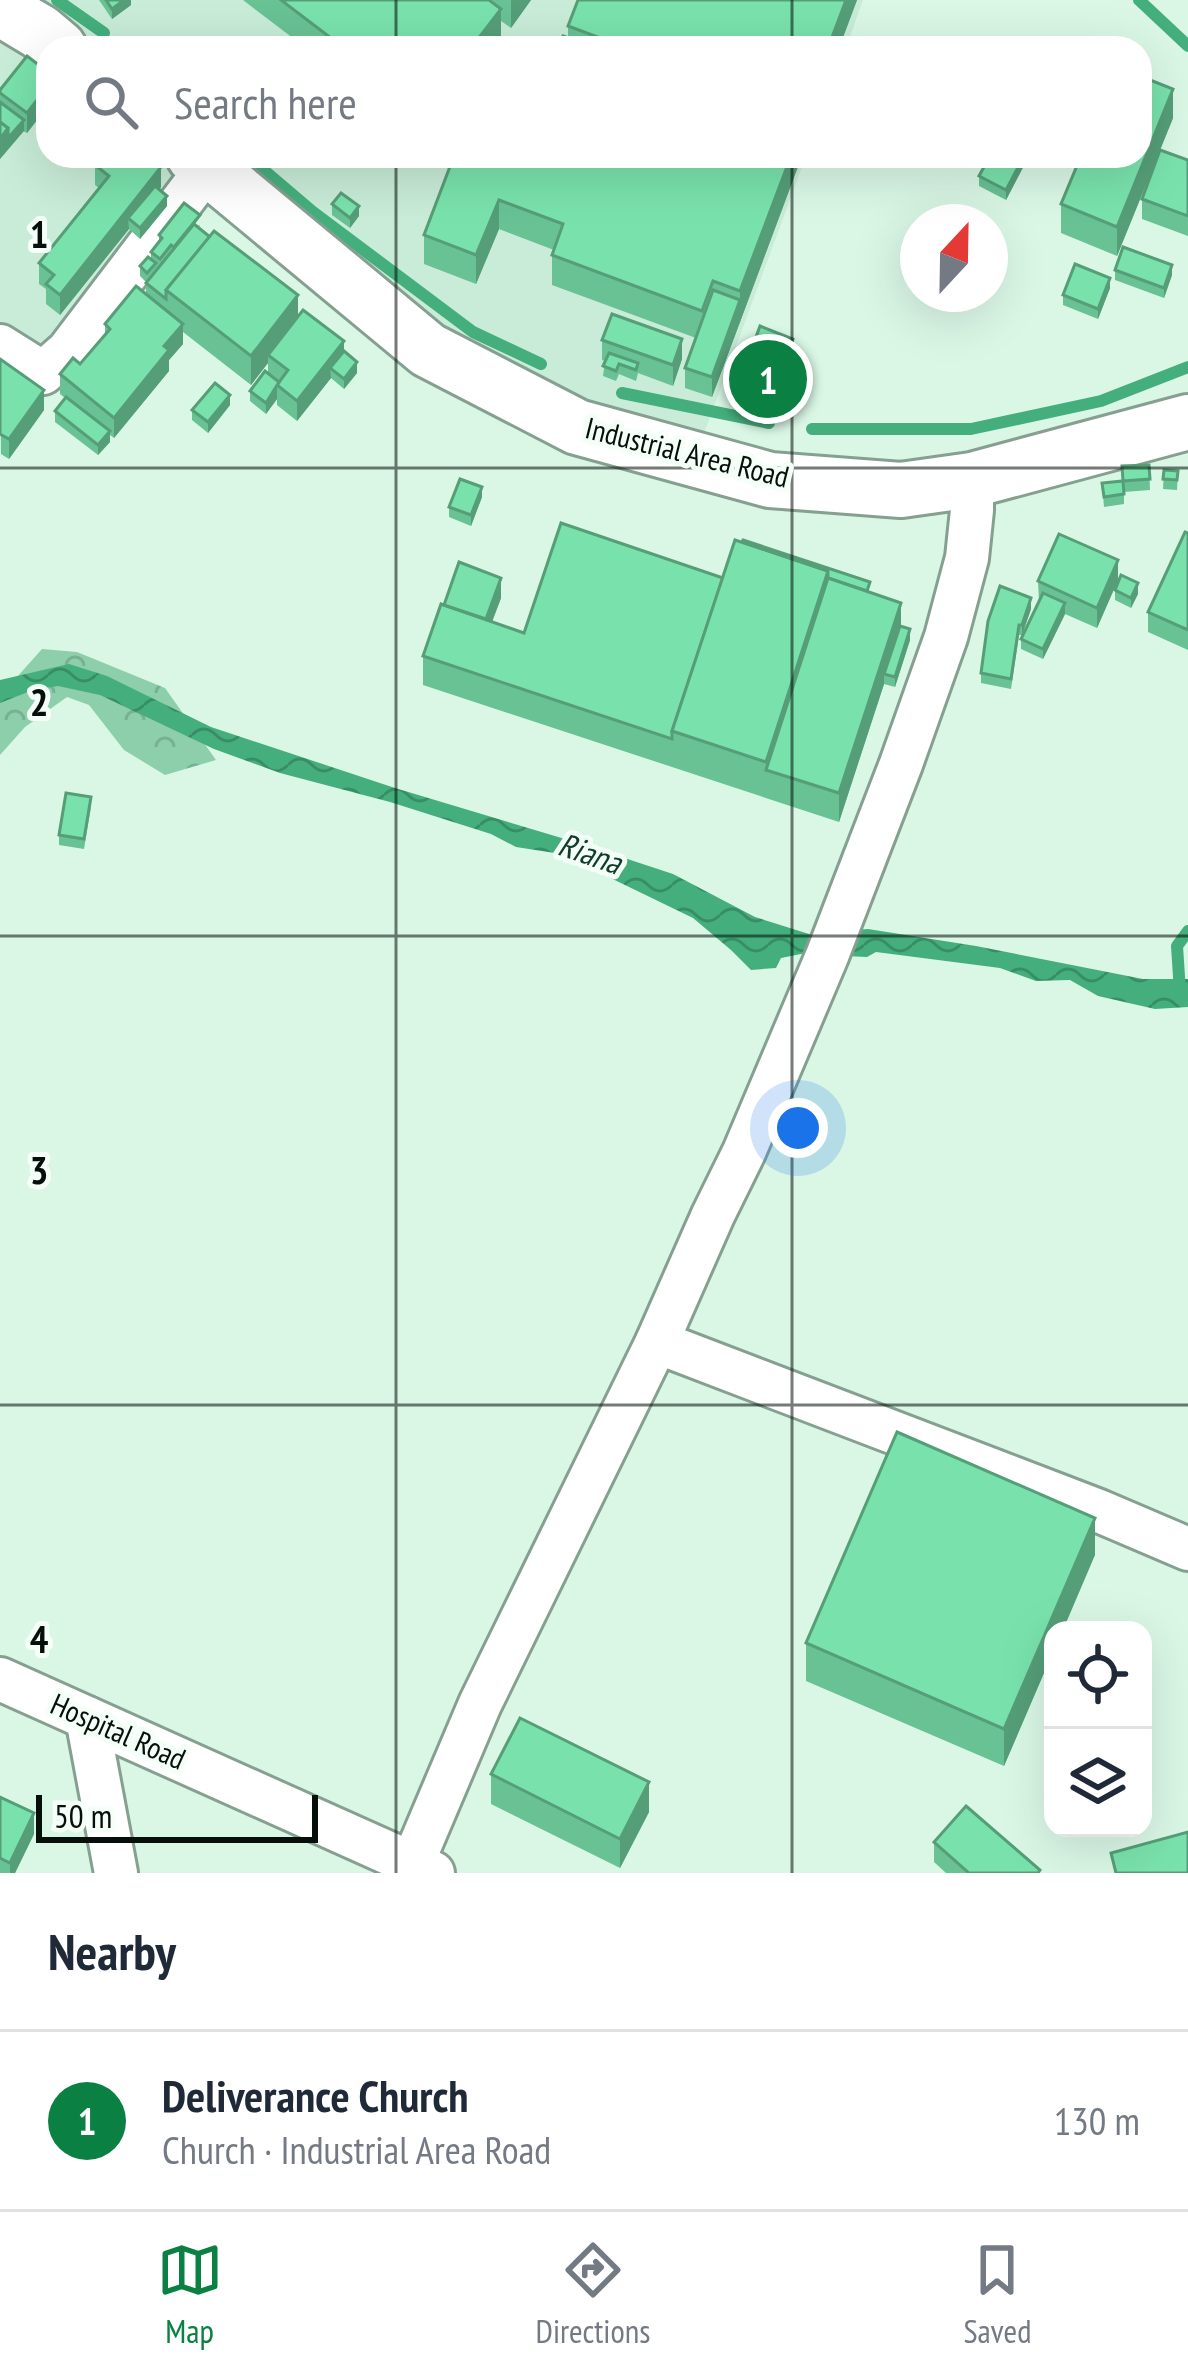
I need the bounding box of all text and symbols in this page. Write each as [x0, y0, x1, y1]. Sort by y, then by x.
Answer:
search box [36, 36, 1152, 168]
icon: search [78, 69, 144, 135]
text: Search here [174, 73, 357, 131]
north arrow [900, 204, 1008, 312]
text: 1 [30, 208, 48, 259]
pin: 1 [729, 334, 807, 424]
street label: Industrial Area Road [582, 407, 793, 496]
text: 2 [30, 676, 48, 727]
water label: Riana [553, 822, 629, 884]
your location [768, 1098, 828, 1158]
text: 3 [30, 1144, 48, 1195]
text: 4 [30, 1613, 49, 1664]
map controls [1044, 1621, 1152, 1837]
button: locate [1044, 1621, 1152, 1729]
street label: Hospital Road [45, 1684, 192, 1778]
button: layers [1044, 1729, 1152, 1837]
scale bar [36, 1789, 318, 1842]
text: 50 m [54, 1794, 112, 1837]
text: Nearby [48, 1918, 176, 1984]
text: Deliverance Church [162, 2066, 468, 2124]
text: 1 [78, 2095, 96, 2146]
text: 130 m [1054, 2095, 1140, 2146]
text: Church · Industrial Area Road [162, 2124, 551, 2175]
tab: Map [157, 2237, 223, 2352]
tab: Directions [536, 2237, 650, 2352]
tab: Saved [963, 2237, 1031, 2352]

